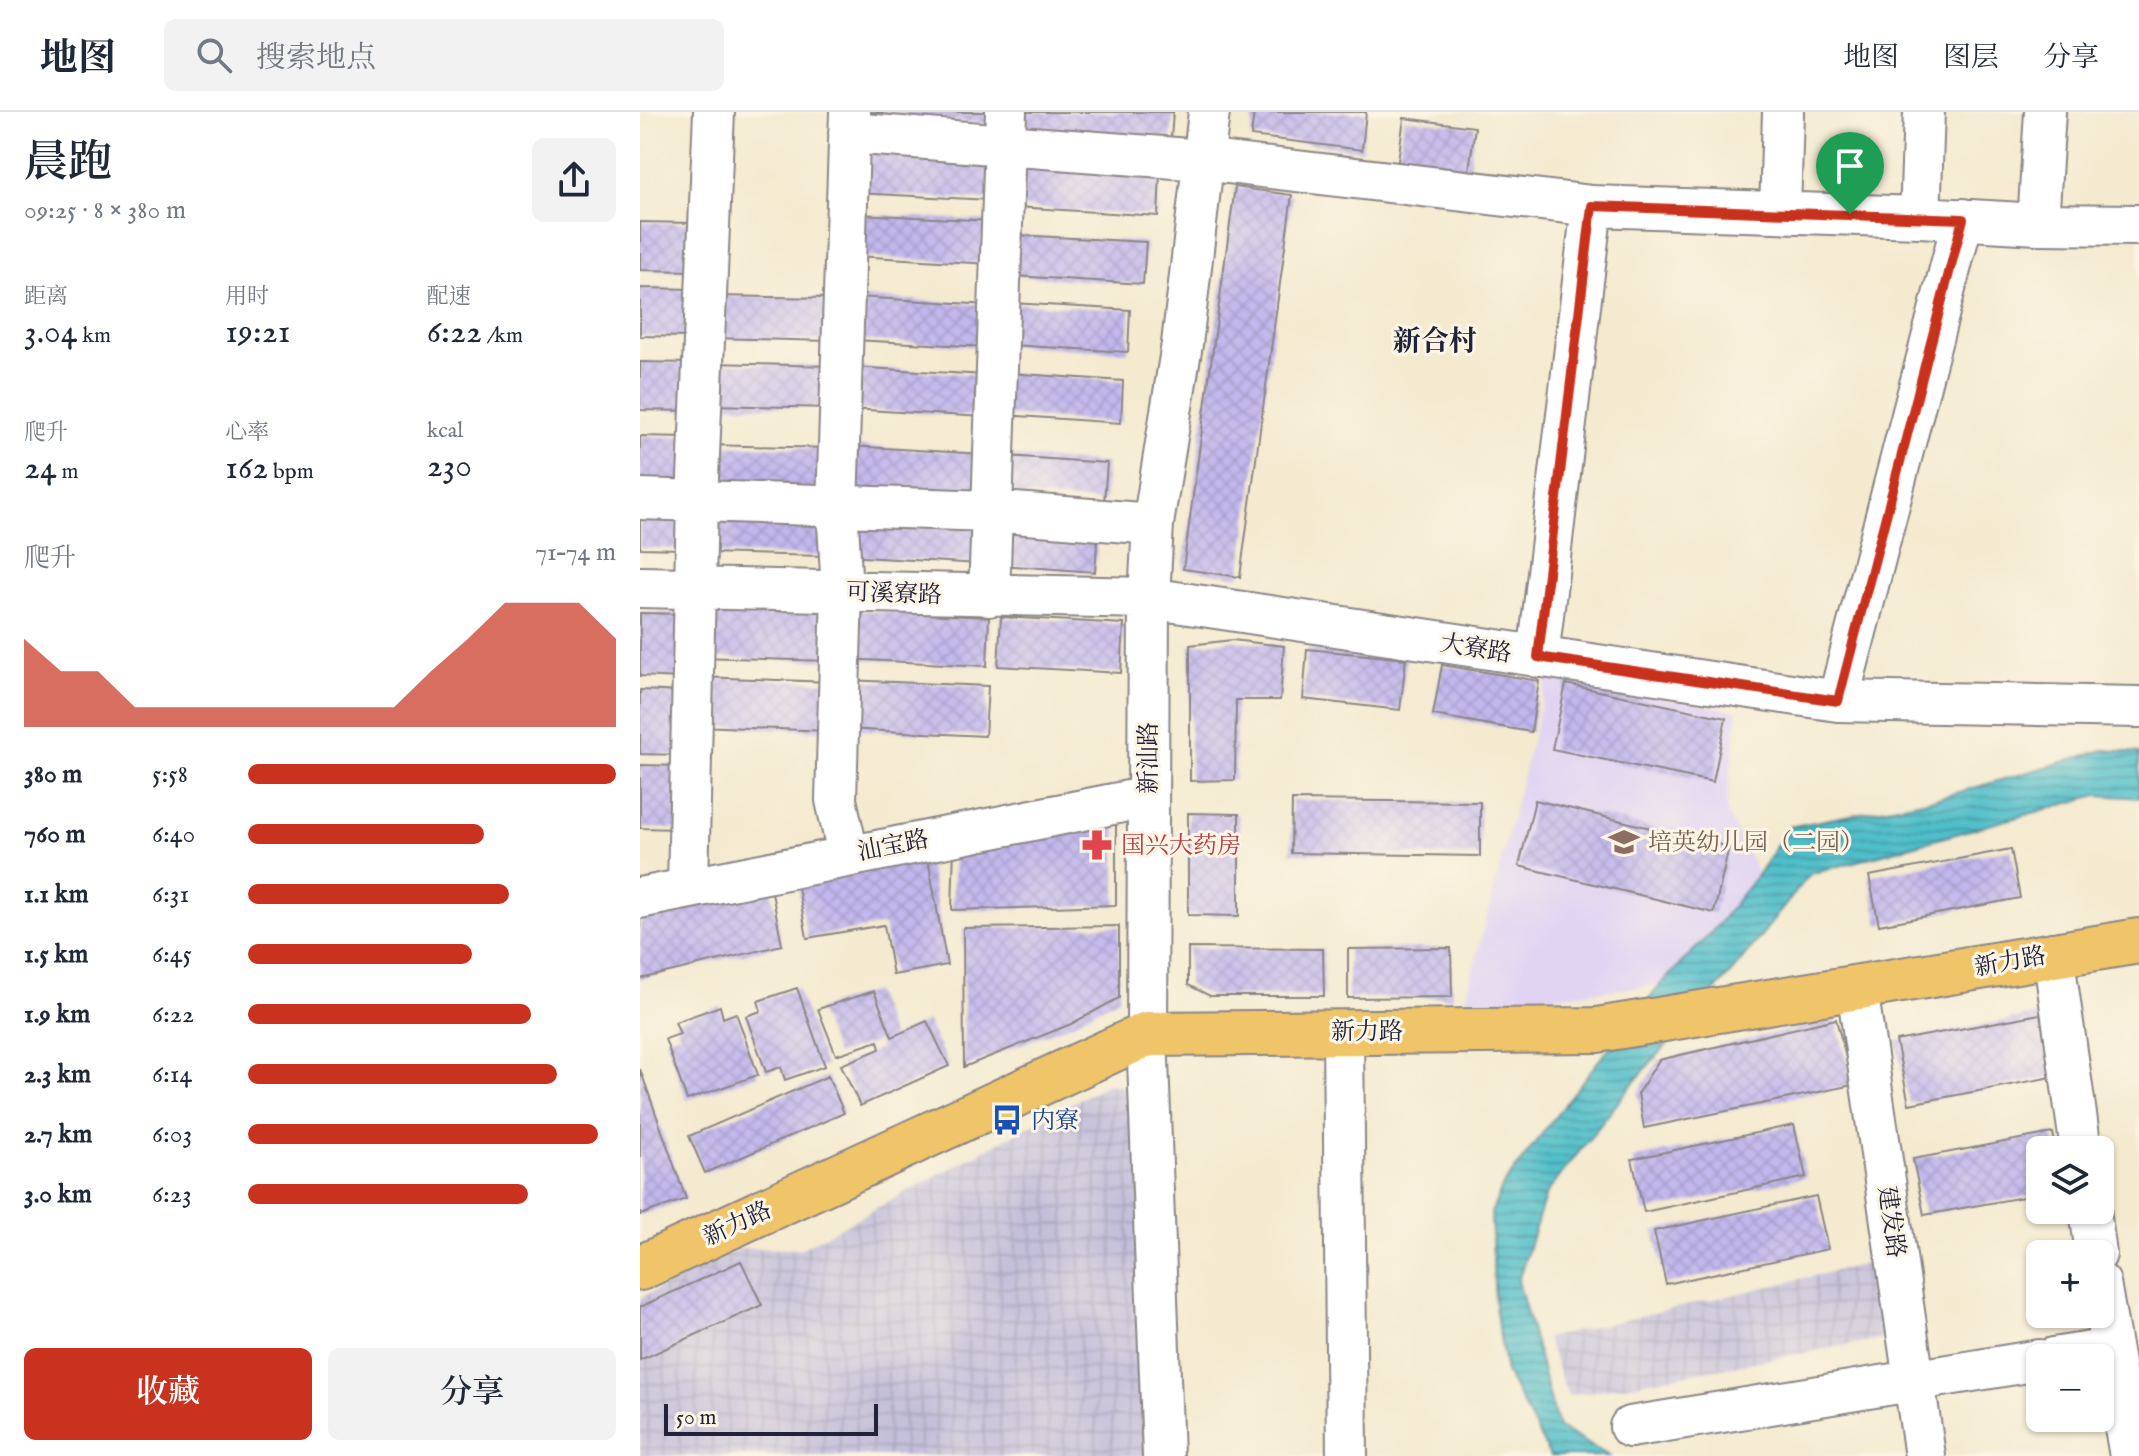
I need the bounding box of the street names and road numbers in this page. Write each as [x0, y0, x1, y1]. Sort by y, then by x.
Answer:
street label: 可溪寮路 [845, 577, 942, 612]
street label: 大寮路 [1438, 629, 1514, 670]
street label: 新汕路 [1134, 722, 1165, 794]
street label: 汕宝路 [855, 824, 932, 869]
street label: 新力路 [1972, 941, 2048, 984]
street label: 新力路 [1331, 1017, 1403, 1048]
street label: 建发路 [1870, 1184, 1911, 1260]
street label: 新力路 [698, 1195, 777, 1254]

